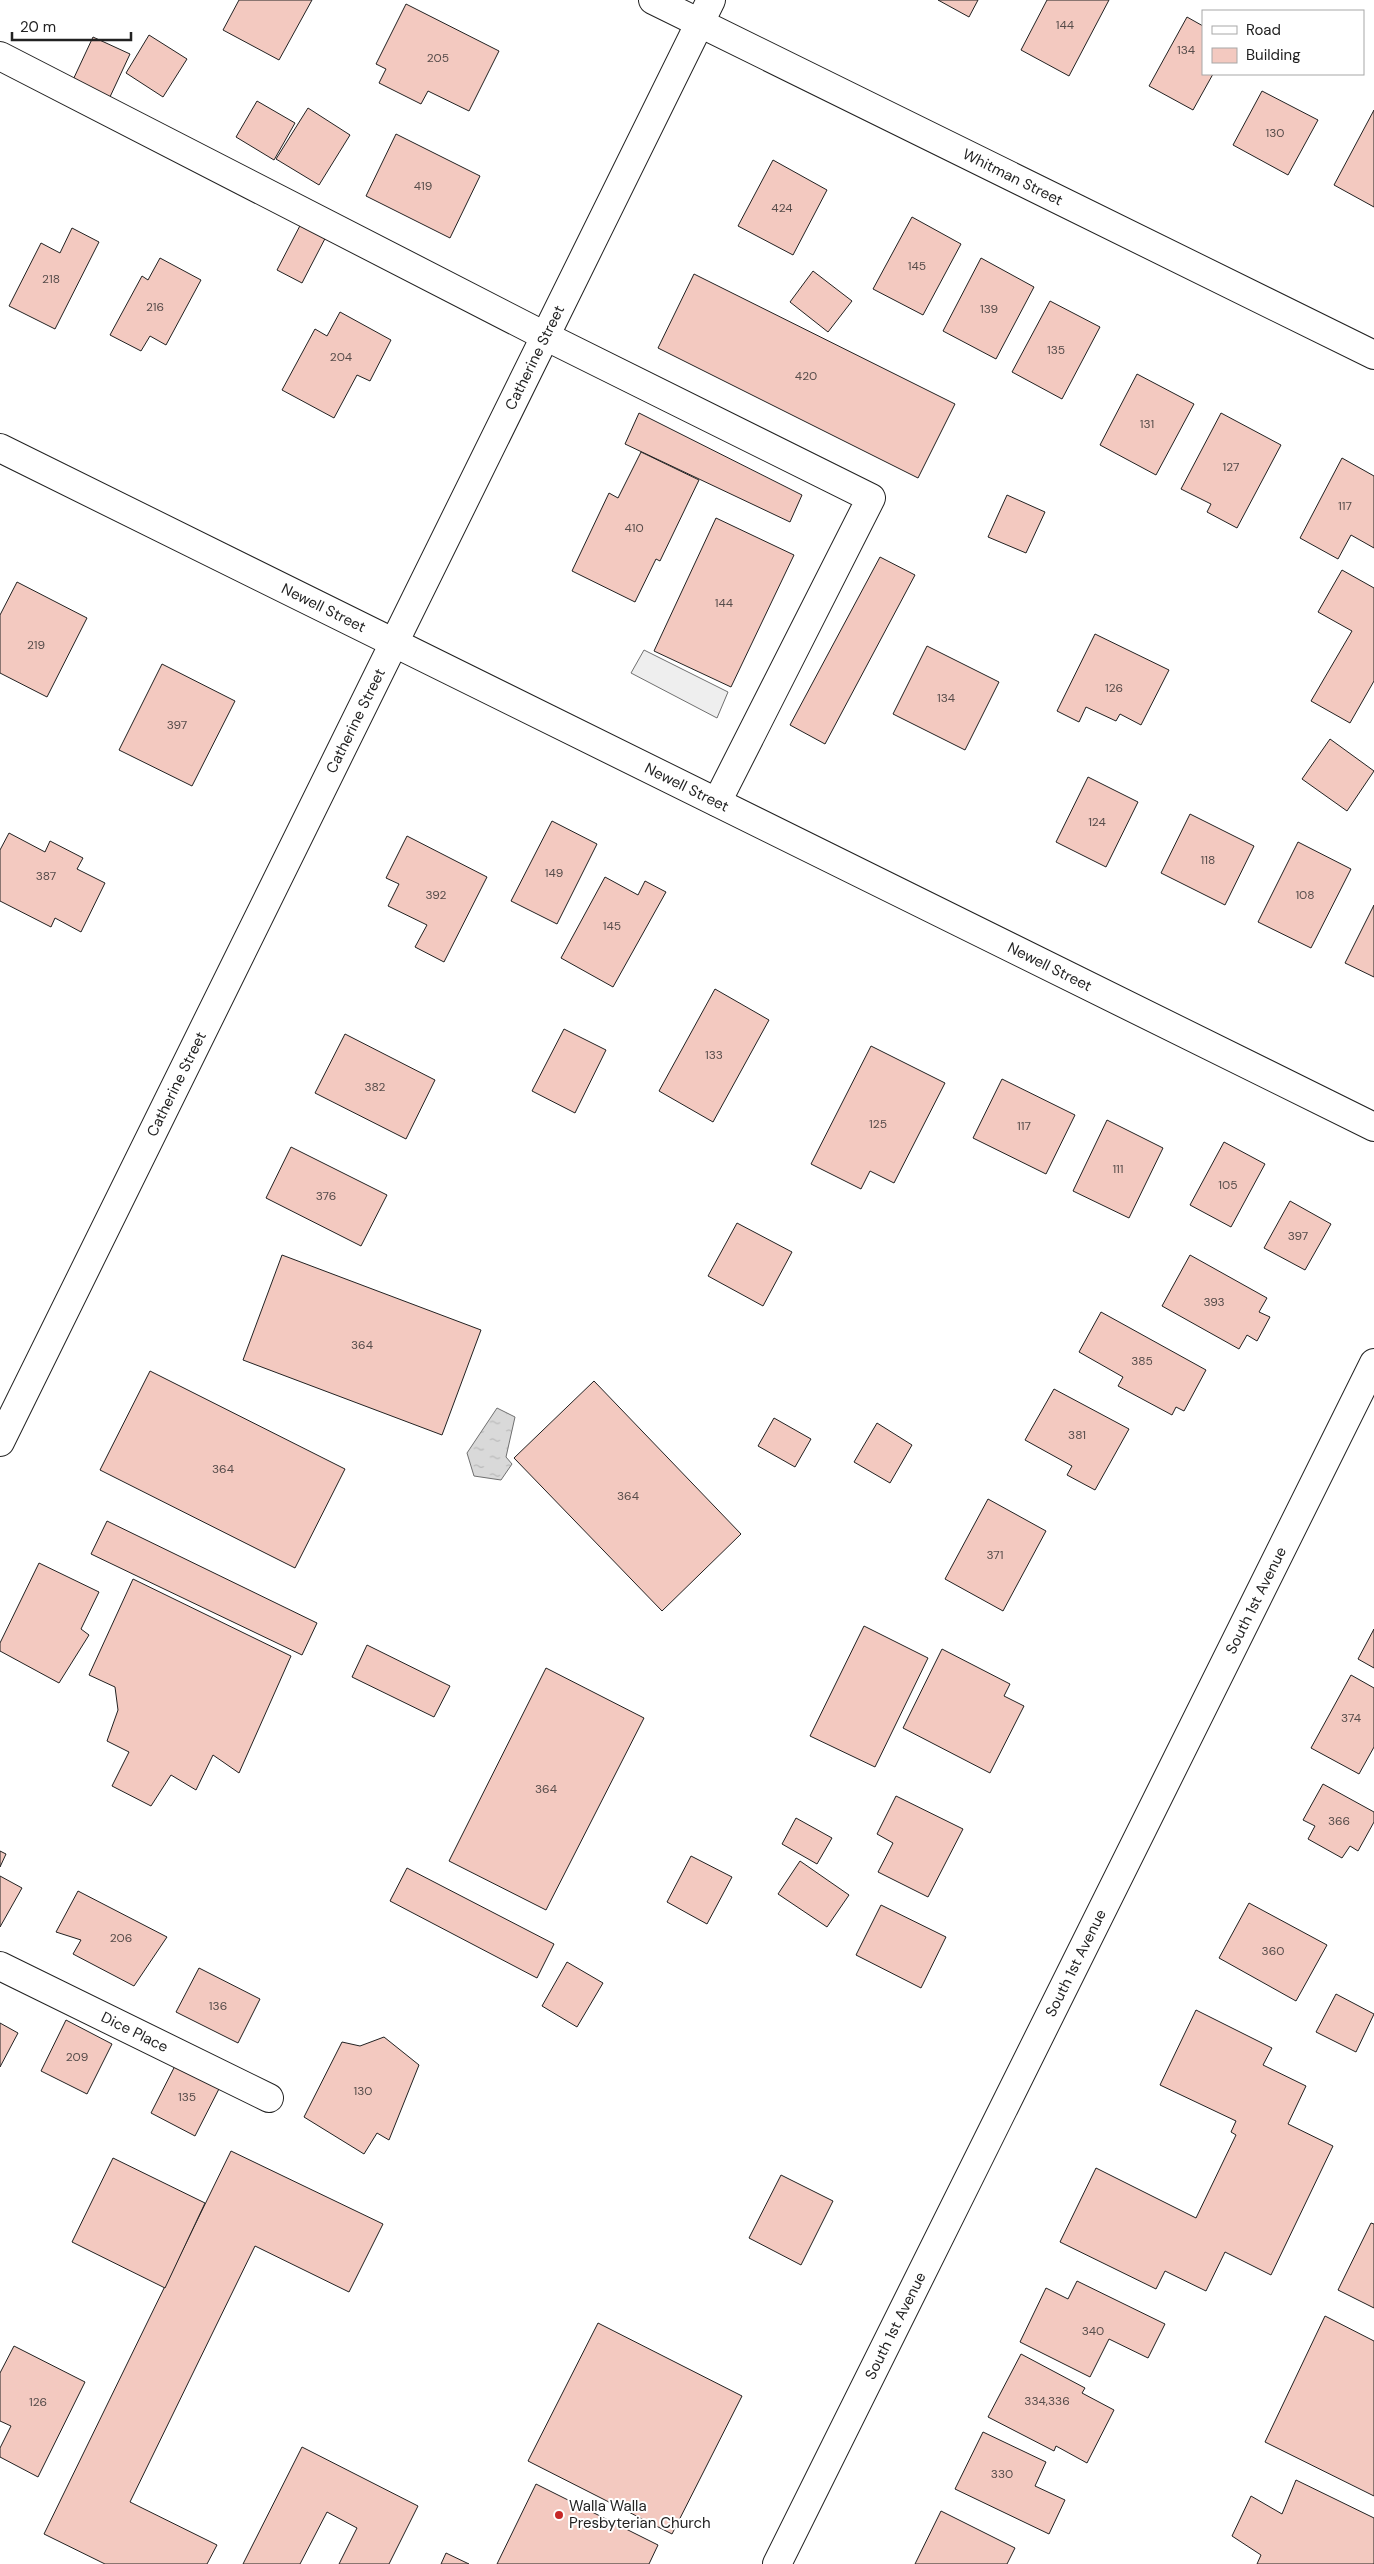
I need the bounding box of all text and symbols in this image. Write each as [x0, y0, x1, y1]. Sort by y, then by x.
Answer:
scale bar [12, 10, 131, 42]
legend [1202, 10, 1364, 75]
text: 20 m [20, 17, 56, 37]
house number: 144 [1056, 17, 1074, 33]
text: Road [1246, 20, 1281, 40]
house number: 134 [1177, 42, 1195, 58]
text: Building [1246, 45, 1301, 65]
house number: 205 [427, 50, 449, 66]
house number: 130 [1265, 125, 1285, 141]
street label: Whitman Street [959, 144, 1066, 210]
house number: 419 [414, 178, 432, 194]
house number: 424 [771, 200, 793, 216]
house number: 145 [908, 258, 926, 274]
house number: 218 [42, 271, 60, 287]
house number: 216 [146, 299, 164, 315]
house number: 139 [980, 301, 998, 317]
street label: Catherine Street [500, 302, 569, 413]
house number: 135 [1047, 342, 1065, 358]
house number: 204 [330, 349, 352, 365]
house number: 420 [795, 368, 817, 384]
house number: 131 [1140, 416, 1154, 432]
house number: 127 [1223, 459, 1239, 475]
house number: 117 [1338, 498, 1352, 514]
house number: 410 [624, 520, 644, 536]
street label: Newell Street [278, 579, 369, 637]
house number: 144 [715, 595, 733, 611]
house number: 219 [27, 637, 45, 653]
street label: Catherine Street [321, 665, 390, 777]
house number: 126 [1105, 680, 1123, 696]
house number: 134 [937, 690, 955, 706]
house number: 397 [167, 717, 187, 733]
street label: Newell Street [641, 758, 732, 817]
house number: 124 [1088, 814, 1106, 830]
house number: 118 [1201, 852, 1215, 868]
house number: 149 [545, 865, 563, 881]
house number: 387 [36, 868, 56, 884]
house number: 392 [426, 887, 447, 903]
house number: 108 [1295, 887, 1315, 903]
house number: 145 [603, 918, 621, 934]
street label: Newell Street [1004, 938, 1095, 996]
street label: Catherine Street [142, 1028, 211, 1140]
house number: 133 [705, 1047, 723, 1063]
house number: 382 [364, 1079, 386, 1095]
house number: 125 [869, 1116, 887, 1132]
house number: 117 [1017, 1118, 1031, 1134]
house number: 111 [1112, 1161, 1124, 1177]
house number: 105 [1218, 1177, 1238, 1193]
house number: 376 [316, 1188, 336, 1204]
house number: 397 [1288, 1228, 1308, 1244]
house number: 393 [1203, 1294, 1225, 1310]
house number: 364 [351, 1337, 373, 1353]
house number: 385 [1131, 1353, 1153, 1369]
house number: 381 [1068, 1427, 1086, 1443]
house number: 364 [212, 1461, 234, 1477]
house number: 364 [617, 1488, 639, 1504]
street label: South 1st Avenue [1221, 1543, 1291, 1658]
house number: 371 [986, 1547, 1004, 1563]
house number: 374 [1341, 1710, 1361, 1726]
house number: 364 [535, 1781, 557, 1797]
house number: 366 [1328, 1813, 1350, 1829]
street label: South 1st Avenue [1041, 1906, 1111, 2020]
house number: 206 [110, 1930, 132, 1946]
house number: 360 [1262, 1943, 1284, 1959]
house number: 136 [209, 1998, 227, 2014]
street label: Dice Place [98, 2007, 172, 2057]
house number: 209 [66, 2049, 88, 2065]
house number: 130 [353, 2083, 373, 2099]
house number: 135 [178, 2089, 196, 2105]
street label: South 1st Avenue [860, 2269, 931, 2383]
house number: 340 [1082, 2323, 1104, 2339]
house number: 334,336 [1024, 2393, 1070, 2409]
house number: 126 [29, 2394, 47, 2410]
house number: 330 [991, 2466, 1013, 2482]
place label: Walla Walla Presbyterian Church [569, 2496, 711, 2533]
marker: Walla Walla Presbyterian Church [553, 2509, 565, 2521]

